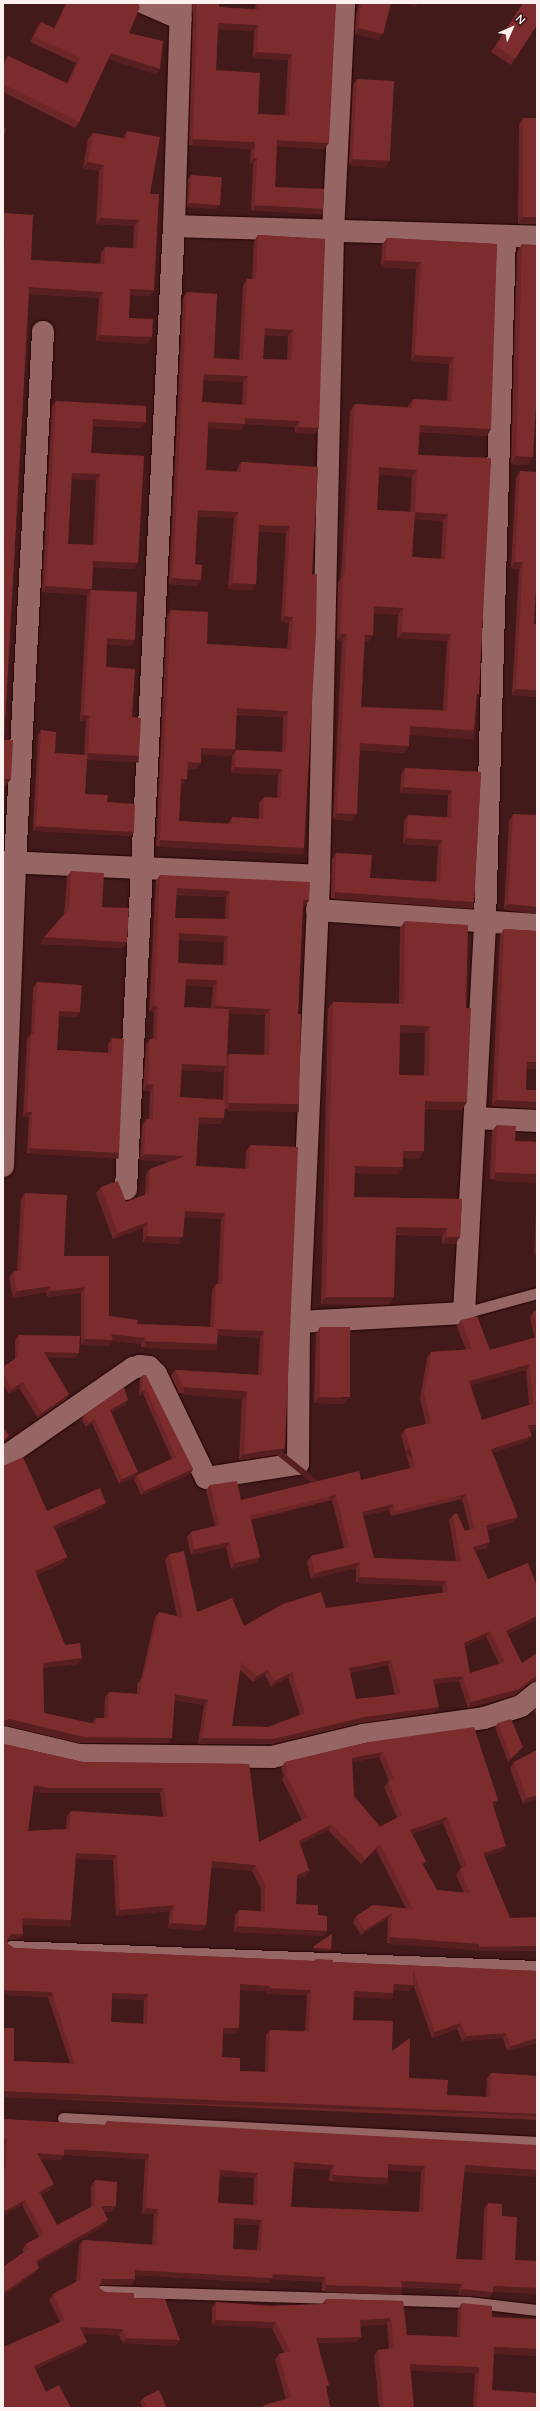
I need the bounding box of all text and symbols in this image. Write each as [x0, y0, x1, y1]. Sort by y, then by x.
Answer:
north arrow [492, 8, 532, 48]
text: N [513, 12, 528, 27]

